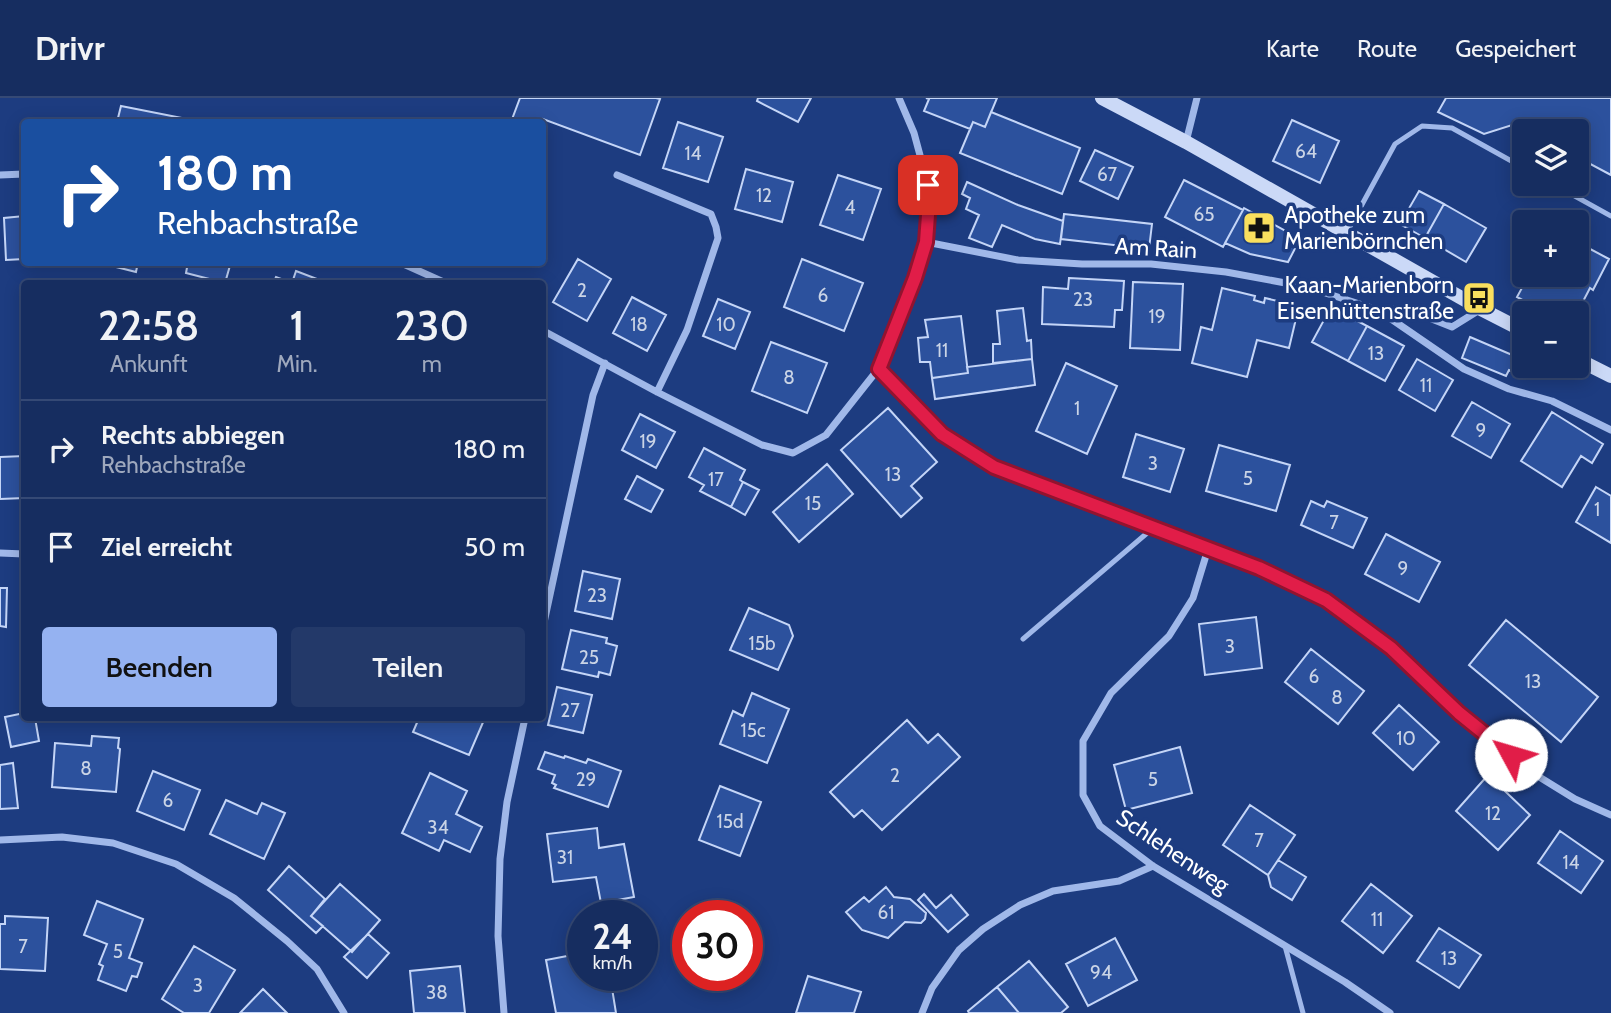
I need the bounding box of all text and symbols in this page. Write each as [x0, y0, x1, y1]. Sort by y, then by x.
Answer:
text: Drivr [35, 28, 105, 68]
text: Karte [1266, 34, 1319, 63]
text: Route [1357, 34, 1417, 63]
text: Gespeichert [1455, 34, 1576, 63]
map controls [1512, 119, 1589, 378]
button: layers [1512, 119, 1589, 196]
house number: 64 [1295, 140, 1317, 163]
house number: 14 [684, 142, 702, 165]
text: 180 m [157, 143, 293, 202]
icon: right [42, 147, 133, 238]
pin [898, 155, 958, 215]
house number: 67 [1097, 163, 1118, 186]
icon: arrive [909, 166, 947, 204]
house number: 12 [756, 184, 772, 207]
house number: 4 [845, 196, 856, 219]
place label: Apotheke zum Marienbörnchen [1284, 201, 1443, 255]
text: Rehbachstraße [157, 203, 358, 242]
house number: 65 [1193, 203, 1215, 226]
pharmacy icon: Apotheke zum Marienbörnchen [1240, 209, 1278, 247]
button: + [1512, 210, 1589, 287]
street label: Am Rain [1114, 232, 1198, 264]
place label: Kaan-Marienborn Eisenhüttenstraße [1277, 271, 1454, 325]
house number: 2 [577, 279, 587, 302]
bus stop icon: Kaan-Marienborn Eisenhüttenstraße [1460, 279, 1498, 317]
house number: 6 [818, 284, 828, 307]
house number: 23 [1073, 288, 1093, 311]
text: 22:58 [98, 299, 199, 351]
text: 1 [290, 299, 304, 351]
text: 230 [395, 299, 469, 351]
button: − [1512, 301, 1589, 378]
house number: 19 [1149, 305, 1166, 328]
house number: 18 [630, 313, 648, 336]
house number: 10 [716, 313, 736, 336]
house number: 11 [936, 339, 948, 362]
house number: 13 [1368, 342, 1384, 365]
text: Ankunft [110, 350, 188, 378]
text: Min. [277, 350, 318, 378]
text: m [422, 350, 442, 378]
house number: 8 [783, 366, 795, 389]
house number: 11 [1420, 374, 1432, 397]
house number: 1 [1074, 397, 1080, 420]
text: Rechts abbiegen [101, 419, 285, 451]
house number: 9 [1476, 419, 1486, 442]
icon: right [42, 430, 80, 468]
house number: 19 [640, 430, 657, 453]
text: 180 m [454, 433, 525, 465]
text: Rehbachstraße [101, 451, 246, 479]
house number: 3 [1148, 452, 1158, 475]
house number: 13 [885, 463, 901, 486]
house number: 5 [1243, 467, 1253, 490]
house number: 17 [708, 468, 724, 491]
house number: 15 [805, 492, 821, 515]
house number: 1 [1594, 498, 1600, 521]
house number: 7 [1329, 511, 1339, 534]
icon: arrive [42, 528, 80, 566]
text: Ziel erreicht [101, 531, 232, 563]
text: 50 m [464, 531, 525, 563]
house number: 9 [1398, 557, 1408, 580]
house number: 23 [587, 584, 607, 607]
button: Beenden [42, 627, 277, 707]
button: Teilen [291, 627, 525, 707]
house number: 15b [748, 632, 776, 655]
house number: 3 [1225, 635, 1235, 658]
house number: 25 [579, 646, 599, 669]
house number: 6 [1309, 665, 1319, 688]
house number: 13 [1525, 670, 1541, 693]
house number: 8 [1331, 686, 1343, 709]
house number: 27 [560, 699, 580, 722]
position arrow [1474, 718, 1548, 792]
house number: 15c [740, 719, 766, 742]
house number: 10 [1396, 727, 1416, 750]
house number: 8 [80, 757, 92, 780]
house number: 2 [890, 764, 900, 787]
house number: 29 [576, 768, 596, 791]
house number: 5 [1148, 768, 1158, 791]
house number: 6 [163, 789, 173, 812]
house number: 12 [1485, 802, 1501, 825]
street label: Schlehenweg [1111, 803, 1235, 899]
house number: 15d [716, 810, 744, 833]
house number: 34 [427, 816, 449, 839]
house number: 7 [1254, 829, 1264, 852]
house number: 31 [557, 846, 573, 869]
house number: 14 [1562, 851, 1580, 874]
speed limit sign: 30 [672, 900, 763, 991]
house number: 61 [878, 901, 894, 924]
house number: 11 [1371, 908, 1383, 931]
text: 24 [592, 915, 633, 958]
house number: 7 [18, 935, 28, 958]
house number: 5 [113, 940, 123, 963]
house number: 13 [1441, 947, 1457, 970]
text: km/h [593, 952, 632, 974]
house number: 94 [1090, 961, 1112, 984]
house number: 3 [193, 974, 203, 997]
house number: 38 [426, 981, 448, 1004]

